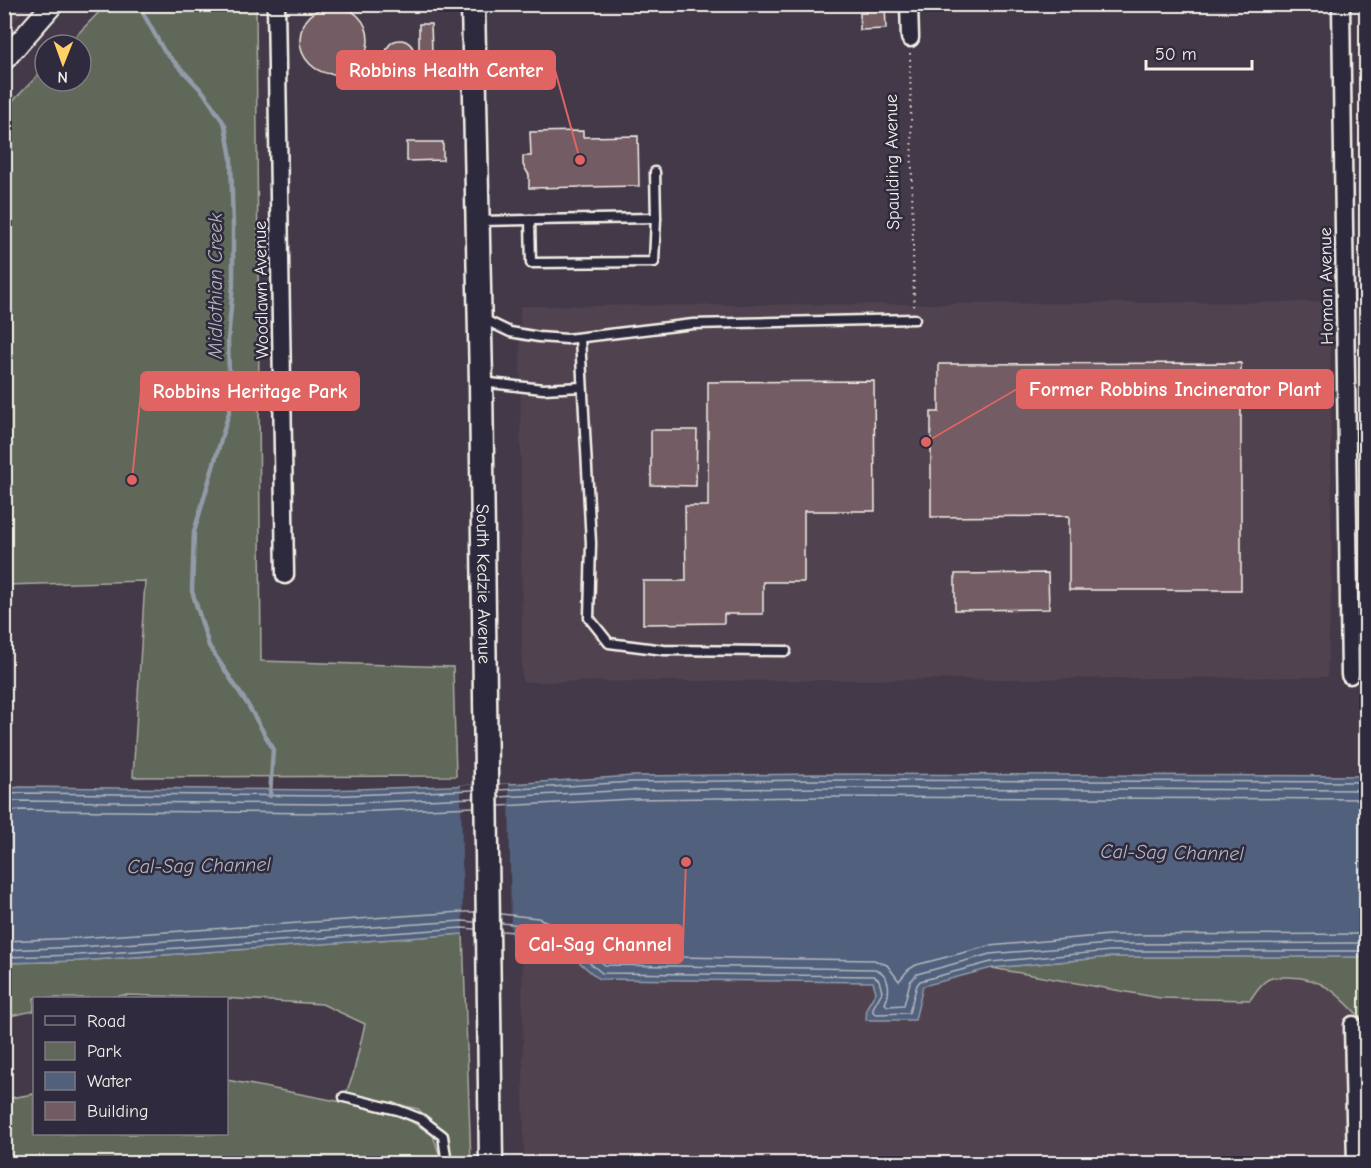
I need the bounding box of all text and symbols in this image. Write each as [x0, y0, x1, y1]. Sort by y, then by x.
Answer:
north arrow [33, 33, 93, 93]
scale bar [1146, 33, 1252, 71]
text: 50 m [1155, 44, 1197, 65]
callout: Robbins Health Center [337, 51, 555, 89]
text: Robbins Health Center [349, 59, 543, 82]
text: N [57, 68, 68, 86]
street label: Spaulding Avenue [881, 94, 904, 230]
water label: Midlothian Creek [204, 213, 227, 360]
street label: Woodlawn Avenue [250, 221, 273, 359]
street label: Homan Avenue [1315, 227, 1338, 345]
callout: Former Robbins Incinerator Plant [1017, 370, 1333, 408]
callout: Robbins Heritage Park [141, 372, 359, 410]
text: Former Robbins Incinerator Plant [1029, 378, 1321, 401]
text: Robbins Heritage Park [153, 380, 348, 403]
street label: South Kedzie Avenue [472, 504, 495, 664]
water label: Cal-Sag Channel [1100, 840, 1245, 865]
water label: Cal-Sag Channel [127, 853, 272, 878]
callout: Cal-Sag Channel [516, 925, 683, 963]
text: Cal-Sag Channel [528, 933, 672, 956]
legend [33, 997, 228, 1135]
text: Road [87, 1011, 126, 1032]
text: Park [87, 1041, 122, 1062]
text: Water [87, 1071, 132, 1092]
text: Building [87, 1101, 149, 1122]

